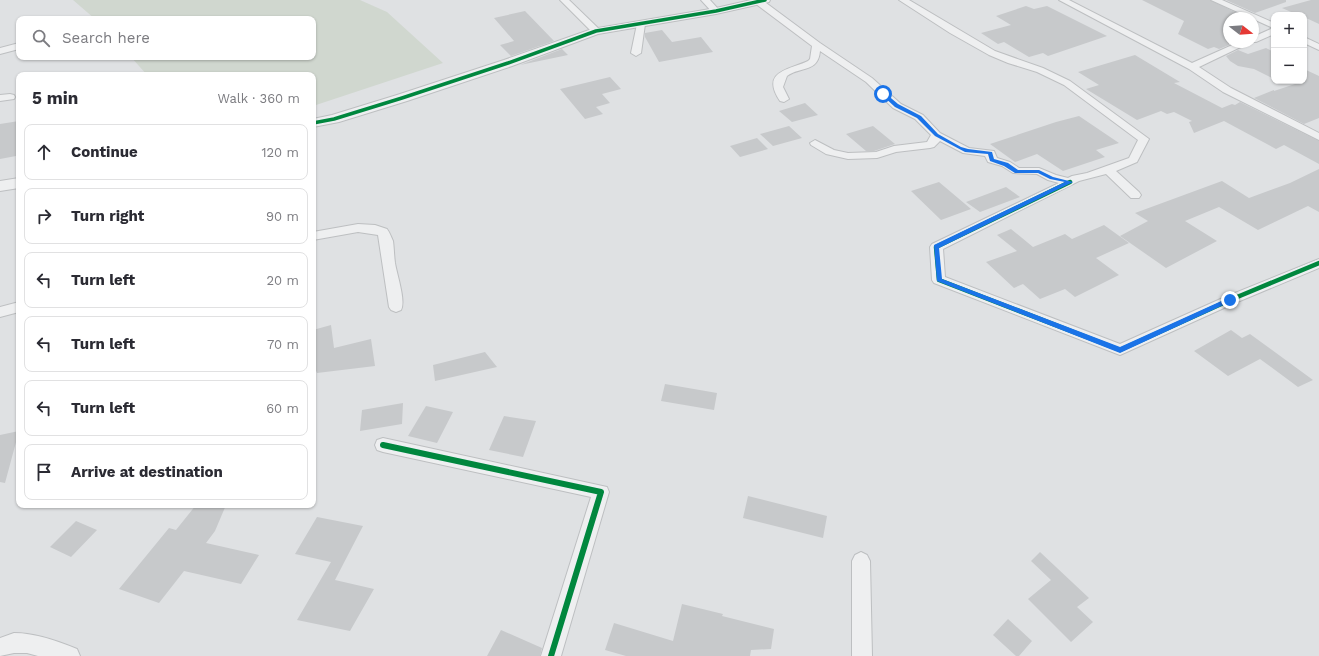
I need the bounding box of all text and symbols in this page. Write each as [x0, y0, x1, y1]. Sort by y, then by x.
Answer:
north arrow [1223, 12, 1259, 48]
map controls [1271, 12, 1307, 84]
button: + [1271, 12, 1307, 48]
search box [16, 16, 316, 60]
icon: search [30, 27, 52, 49]
text: Search here [62, 29, 150, 47]
button: − [1271, 48, 1307, 84]
route start [874, 85, 892, 103]
text: 5 min [32, 88, 78, 108]
text: Walk · 360 m [217, 91, 300, 106]
icon: ahead [33, 141, 55, 163]
text: Continue [71, 143, 138, 161]
text: 120 m [261, 145, 299, 160]
icon: right [33, 205, 55, 227]
text: Turn right [71, 207, 144, 225]
text: 90 m [266, 209, 299, 224]
icon: left [33, 269, 55, 291]
text: Turn left [71, 271, 135, 289]
text: 20 m [267, 273, 299, 288]
route end [1221, 291, 1239, 309]
icon: left [33, 333, 55, 355]
text: Turn left [71, 335, 135, 353]
text: 70 m [267, 337, 299, 352]
icon: left [33, 397, 55, 419]
text: Turn left [71, 399, 135, 417]
text: 60 m [266, 401, 299, 416]
icon: arrive [33, 461, 55, 483]
text: Arrive at destination [71, 463, 223, 481]

